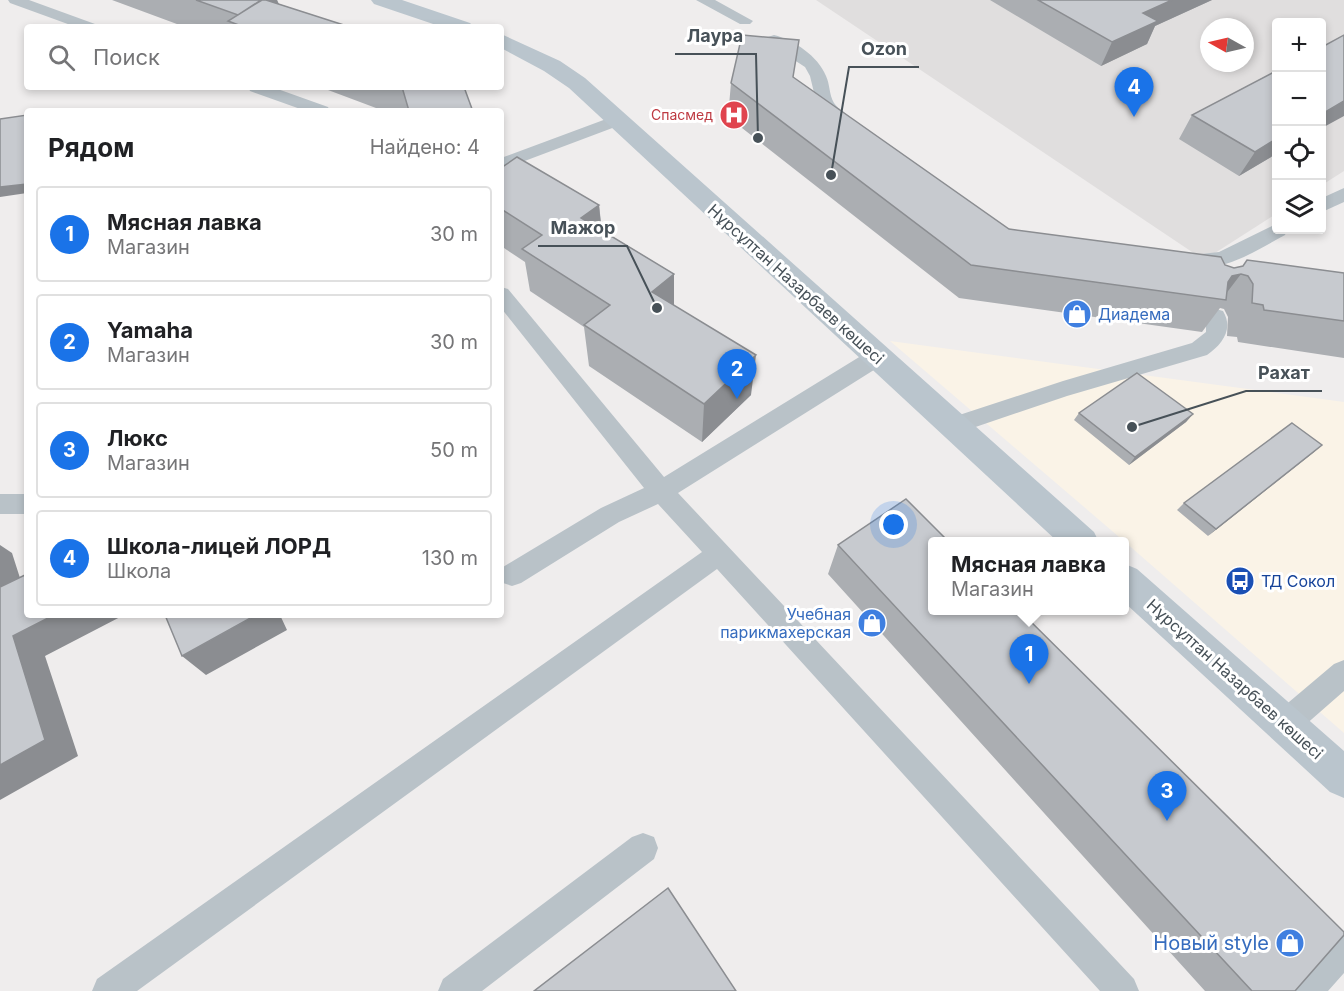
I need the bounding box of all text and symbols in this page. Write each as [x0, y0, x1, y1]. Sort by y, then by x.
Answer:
callout: Лаура [675, 18, 756, 54]
north arrow [1200, 18, 1254, 72]
map controls [1272, 18, 1326, 234]
button: + [1272, 18, 1326, 72]
search box [24, 24, 504, 90]
text: Лаура [687, 25, 743, 46]
callout: Ozon [849, 31, 919, 67]
text: Ozon [861, 38, 907, 59]
icon: search [45, 41, 78, 74]
text: Поиск [93, 44, 160, 70]
pin: 4 [1114, 68, 1154, 117]
button: − [1272, 72, 1326, 126]
hospital icon: Спасмед [718, 99, 750, 131]
place label: Спасмед [651, 106, 713, 123]
button: locate [1272, 126, 1326, 180]
text: Рядом [48, 132, 134, 163]
text: Найдено: 4 [370, 135, 480, 159]
button: layers [1272, 180, 1326, 234]
street label: Нұрсұлтан Назарбаев көшесі [704, 200, 888, 368]
text: Мясная лавка [107, 209, 262, 235]
callout: Мажор [538, 210, 627, 246]
text: Мажор [551, 217, 615, 238]
text: 1 [65, 222, 74, 246]
text: 30 m [430, 222, 478, 246]
text: Магазин [107, 235, 190, 259]
shop icon: Диадема [1061, 298, 1093, 330]
place label: Диадема [1098, 304, 1170, 324]
text: Yamaha [107, 317, 193, 343]
text: 2 [63, 330, 76, 354]
text: 30 m [430, 330, 478, 354]
text: Магазин [107, 343, 190, 367]
pin: 2 [718, 350, 756, 399]
callout: Рахат [1246, 355, 1322, 391]
text: Рахат [1258, 362, 1310, 383]
text: Люкс [107, 425, 168, 451]
text: 3 [63, 438, 76, 462]
text: 50 m [430, 438, 478, 462]
text: Магазин [107, 451, 190, 475]
your location [879, 510, 908, 539]
text: Школа-лицей ЛОРД [107, 533, 331, 559]
popup [928, 537, 1129, 615]
text: 4 [63, 546, 76, 570]
text: 130 m [422, 546, 478, 570]
text: Мясная лавка [951, 551, 1106, 577]
text: Школа [107, 559, 171, 583]
bus stop icon: ТД Сокол [1224, 565, 1256, 597]
place label: ТД Сокол [1261, 571, 1335, 591]
text: Магазин [951, 577, 1034, 601]
street label: Нұрсұлтан Назарбаев көшесі [1143, 595, 1327, 763]
place label: Учебная парикмахерская [720, 604, 851, 642]
shop icon: Учебная парикмахерская [856, 607, 888, 639]
pin: 1 [1010, 634, 1048, 684]
pin: 3 [1148, 772, 1186, 821]
shop icon: Новый style [1274, 927, 1306, 959]
place label: Новый style [1153, 931, 1269, 955]

